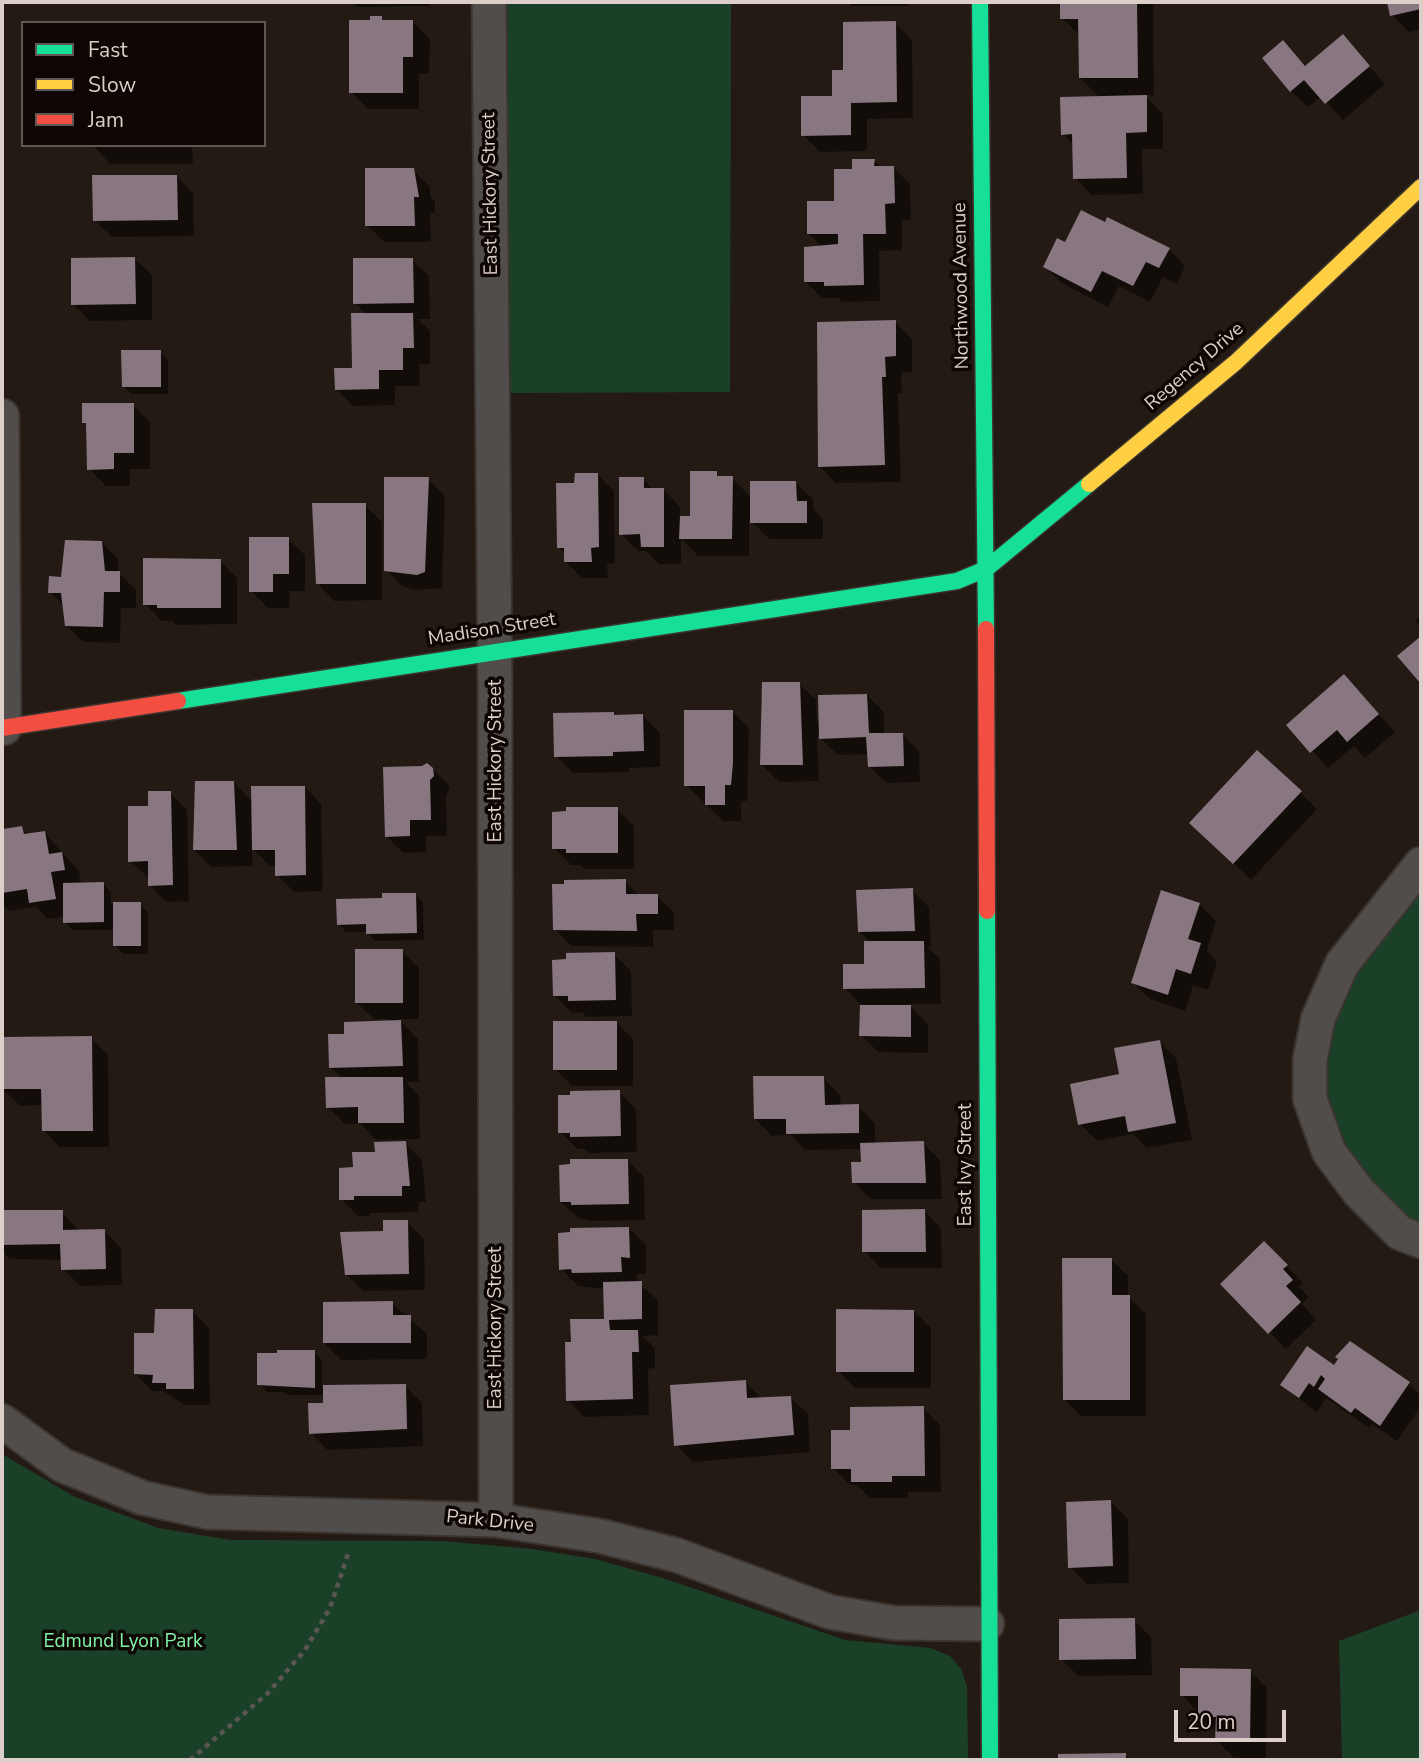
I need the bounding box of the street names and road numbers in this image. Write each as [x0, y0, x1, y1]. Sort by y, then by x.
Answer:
street label: East Hickory Street [478, 112, 504, 276]
street label: Northwood Avenue [949, 202, 975, 370]
street label: Regency Drive [1141, 318, 1249, 416]
street label: Madison Street [427, 609, 557, 651]
street label: East Hickory Street [485, 680, 507, 842]
street label: East Ivy Street [955, 1103, 977, 1227]
street label: East Hickory Street [485, 1247, 507, 1409]
street label: Park Drive [445, 1506, 535, 1538]

